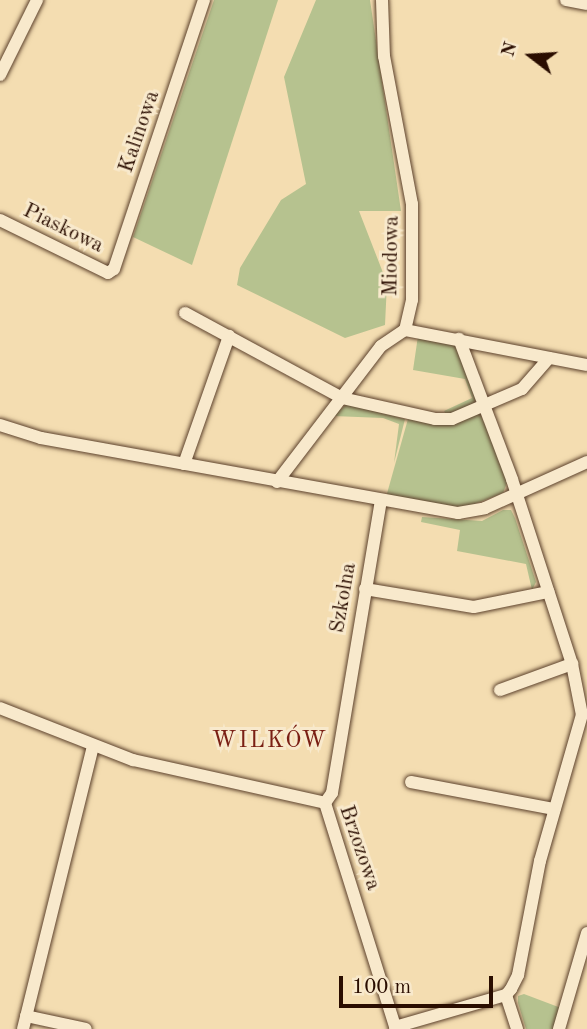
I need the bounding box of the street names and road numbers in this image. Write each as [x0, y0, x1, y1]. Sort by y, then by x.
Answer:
street label: Kalinowa [114, 88, 166, 176]
street label: Piaskowa [19, 199, 107, 259]
street label: Miodowa [379, 215, 405, 297]
street label: Szkolna [325, 561, 363, 635]
street label: Brzozowa [333, 802, 385, 894]

